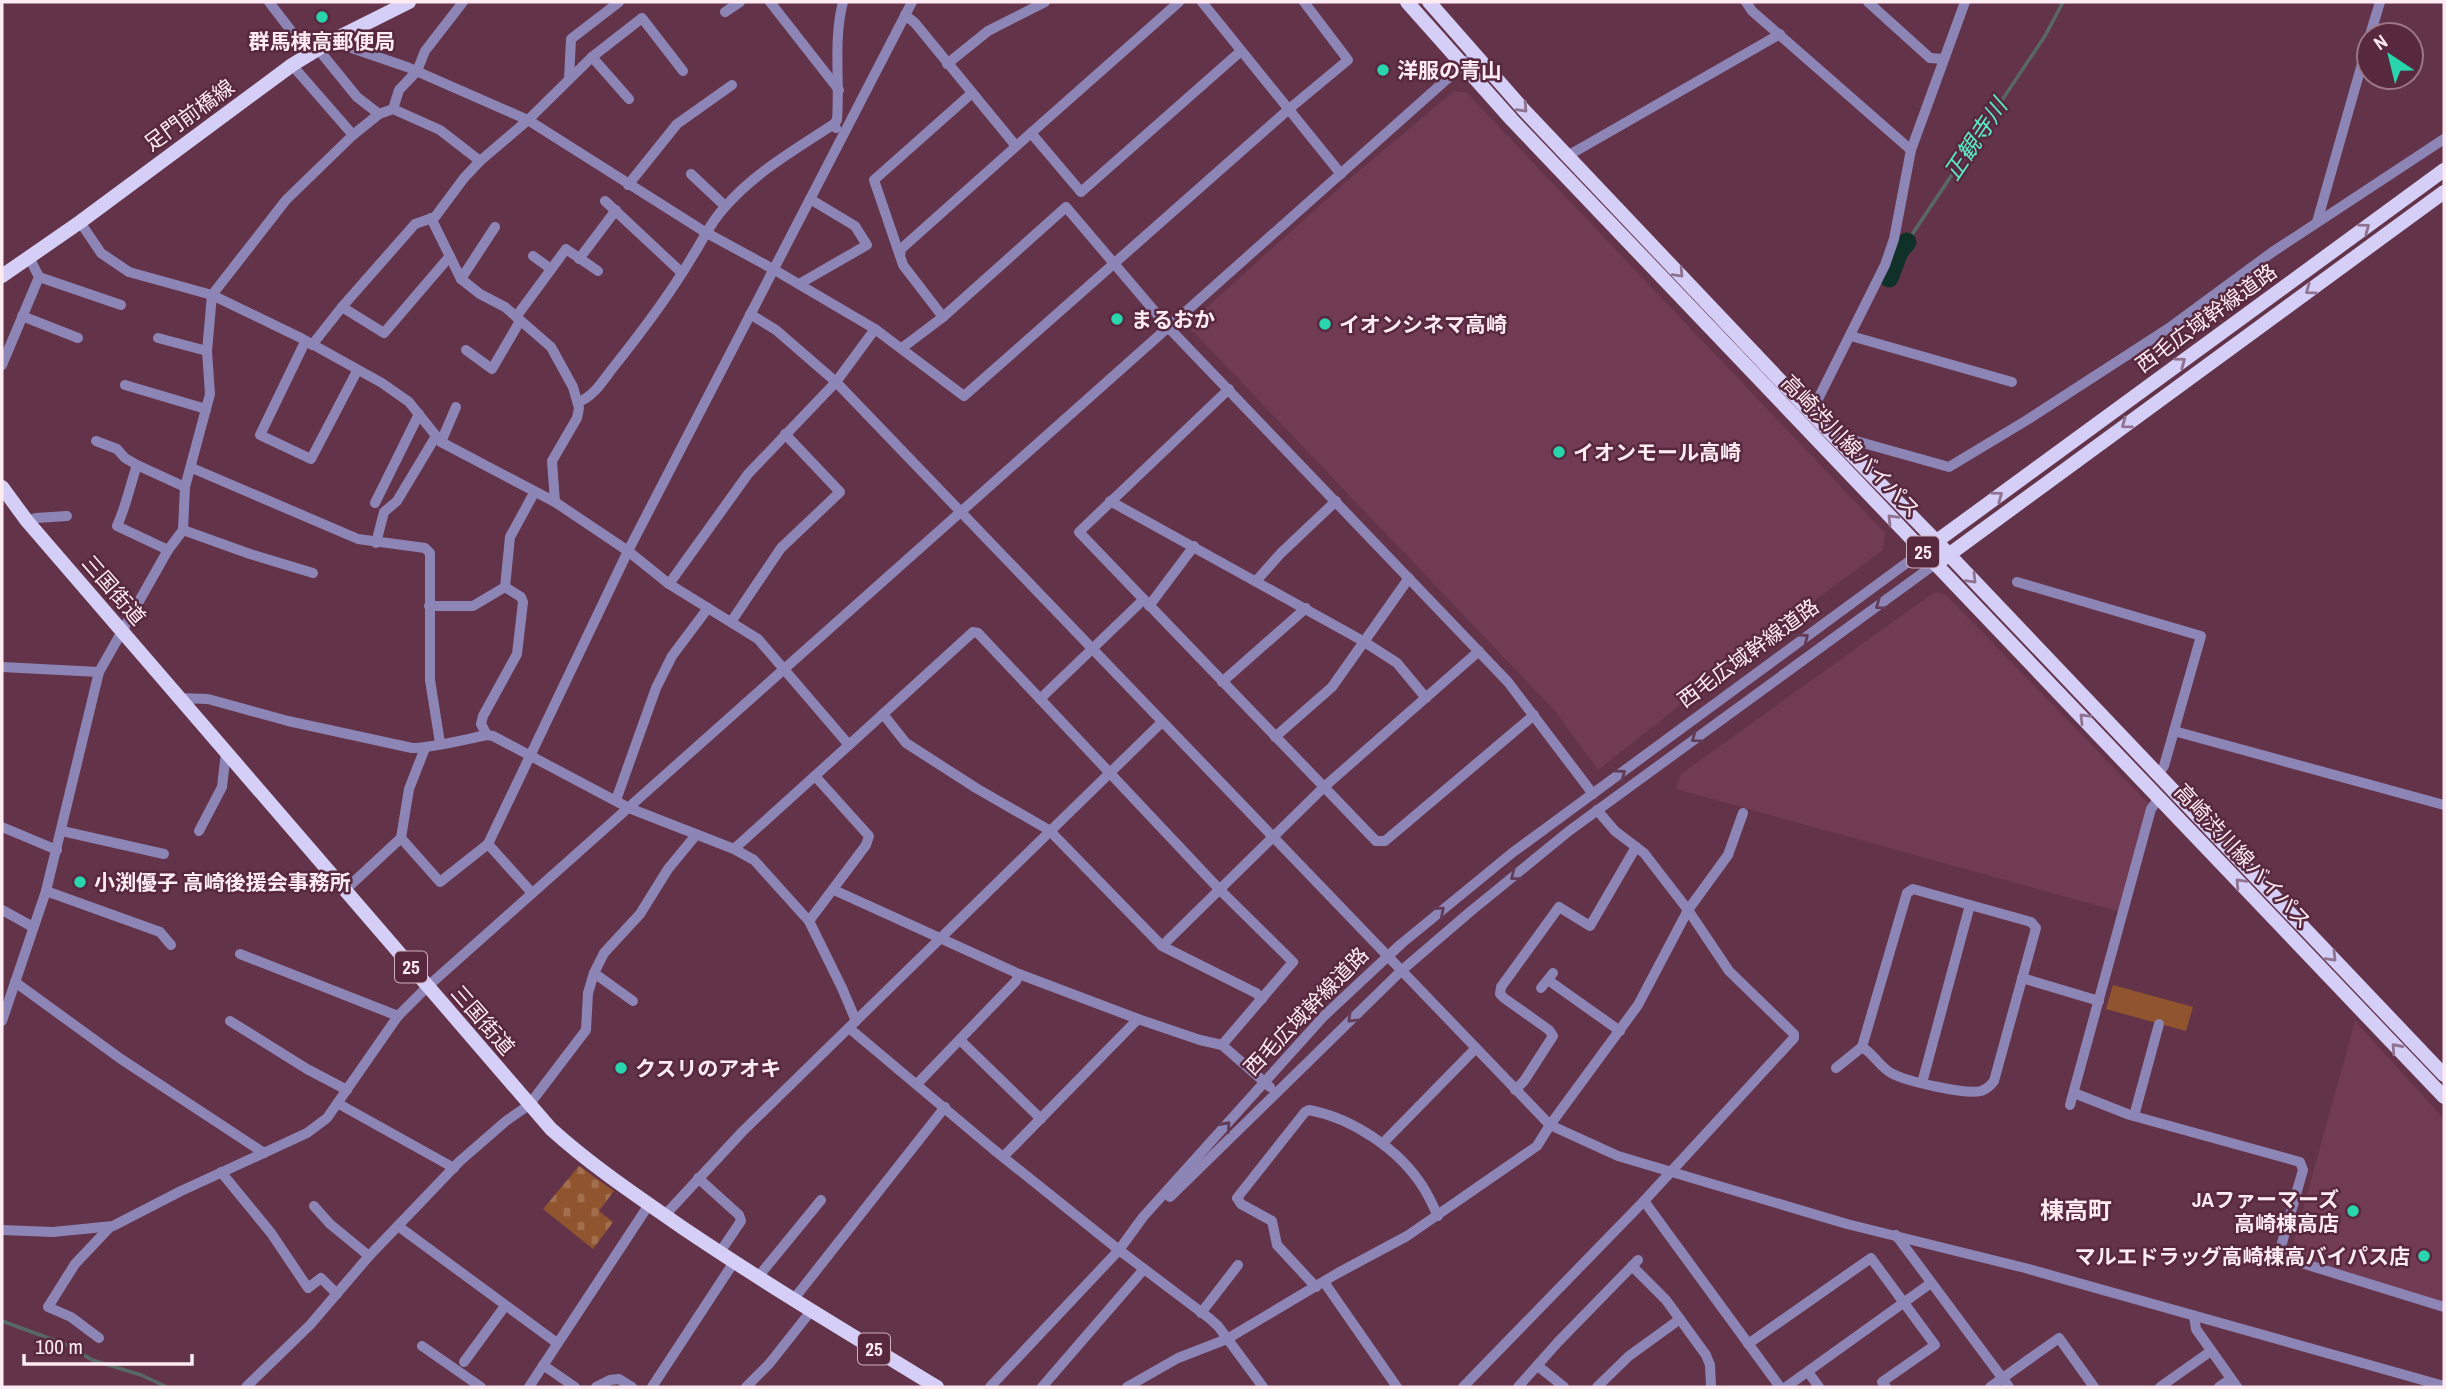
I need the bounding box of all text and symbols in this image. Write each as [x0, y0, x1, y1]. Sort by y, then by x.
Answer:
marker: 群馬棟高郵便局 [314, 9, 330, 25]
north arrow [2355, 21, 2425, 91]
place label: 群馬棟高郵便局 [249, 27, 396, 56]
text: N [2368, 28, 2392, 56]
place label: 洋服の青山 [1397, 56, 1502, 85]
marker: 洋服の青山 [1375, 62, 1391, 78]
street label: 足門前橋線 [138, 72, 240, 158]
water label: 正観寺川 [1936, 90, 2015, 186]
one-way arrow [1514, 100, 1527, 113]
one-way arrow [2357, 224, 2370, 236]
street label: 西毛広域幹線道路 [2130, 257, 2282, 379]
one-way arrow [1671, 265, 1684, 278]
one-way arrow [2305, 282, 2318, 294]
place label: まるおか [1131, 305, 1215, 334]
place label: イオンシネマ高崎 [1339, 310, 1507, 339]
marker: まるおか [1109, 311, 1125, 327]
marker: イオンシネマ高崎 [1317, 316, 1333, 332]
one-way arrow [2174, 358, 2186, 370]
street label: 高崎渋川線バイパス [1775, 368, 1927, 524]
one-way arrow [2121, 416, 2134, 428]
place label: イオンモール高崎 [1573, 438, 1741, 467]
marker: イオンモール高崎 [1551, 444, 1567, 460]
one-way arrow [1990, 492, 2003, 505]
one-way arrow [1888, 514, 1900, 527]
road number: 25 [1907, 537, 1939, 568]
street label: 三国街道 [76, 549, 152, 631]
one-way arrow [1964, 571, 1977, 584]
street label: 西毛広域幹線道路 [1672, 592, 1824, 714]
one-way arrow [1875, 597, 1888, 609]
one-way arrow [1796, 634, 1809, 647]
one-way arrow [2080, 713, 2093, 726]
one-way arrow [1691, 730, 1704, 742]
one-way arrow [1613, 769, 1626, 782]
street label: 高崎渋川線バイパス [2168, 777, 2318, 935]
one-way arrow [1510, 867, 1523, 880]
place label: 小渕優子 高崎後援会事務所 [94, 868, 351, 897]
marker: 小渕優子 高崎後援会事務所 [72, 874, 88, 890]
one-way arrow [2236, 878, 2248, 891]
one-way arrow [1431, 907, 1444, 919]
street label: 西毛広域幹線道路 [1237, 941, 1375, 1081]
one-way arrow [2323, 949, 2336, 962]
road number: 25 [395, 951, 427, 982]
street label: 三国街道 [445, 979, 521, 1061]
one-way arrow [1347, 1010, 1360, 1023]
one-way arrow [2392, 1043, 2405, 1056]
place label: クスリのアオキ [635, 1054, 781, 1083]
marker: クスリのアオキ [613, 1060, 629, 1076]
one-way arrow [1218, 1121, 1231, 1134]
place label: JAファーマーズ 高崎棟高店 [2192, 1185, 2339, 1238]
district label: 棟高町 [2040, 1194, 2112, 1226]
marker: JAファーマーズ 高崎棟高店 [2345, 1203, 2361, 1219]
place label: マルエドラッグ高崎棟高バイパス店 [2074, 1242, 2410, 1271]
marker: マルエドラッグ高崎棟高バイパス店 [2416, 1248, 2432, 1264]
scale bar [24, 1322, 192, 1366]
text: 100 m [35, 1332, 83, 1361]
road number: 25 [858, 1334, 890, 1364]

